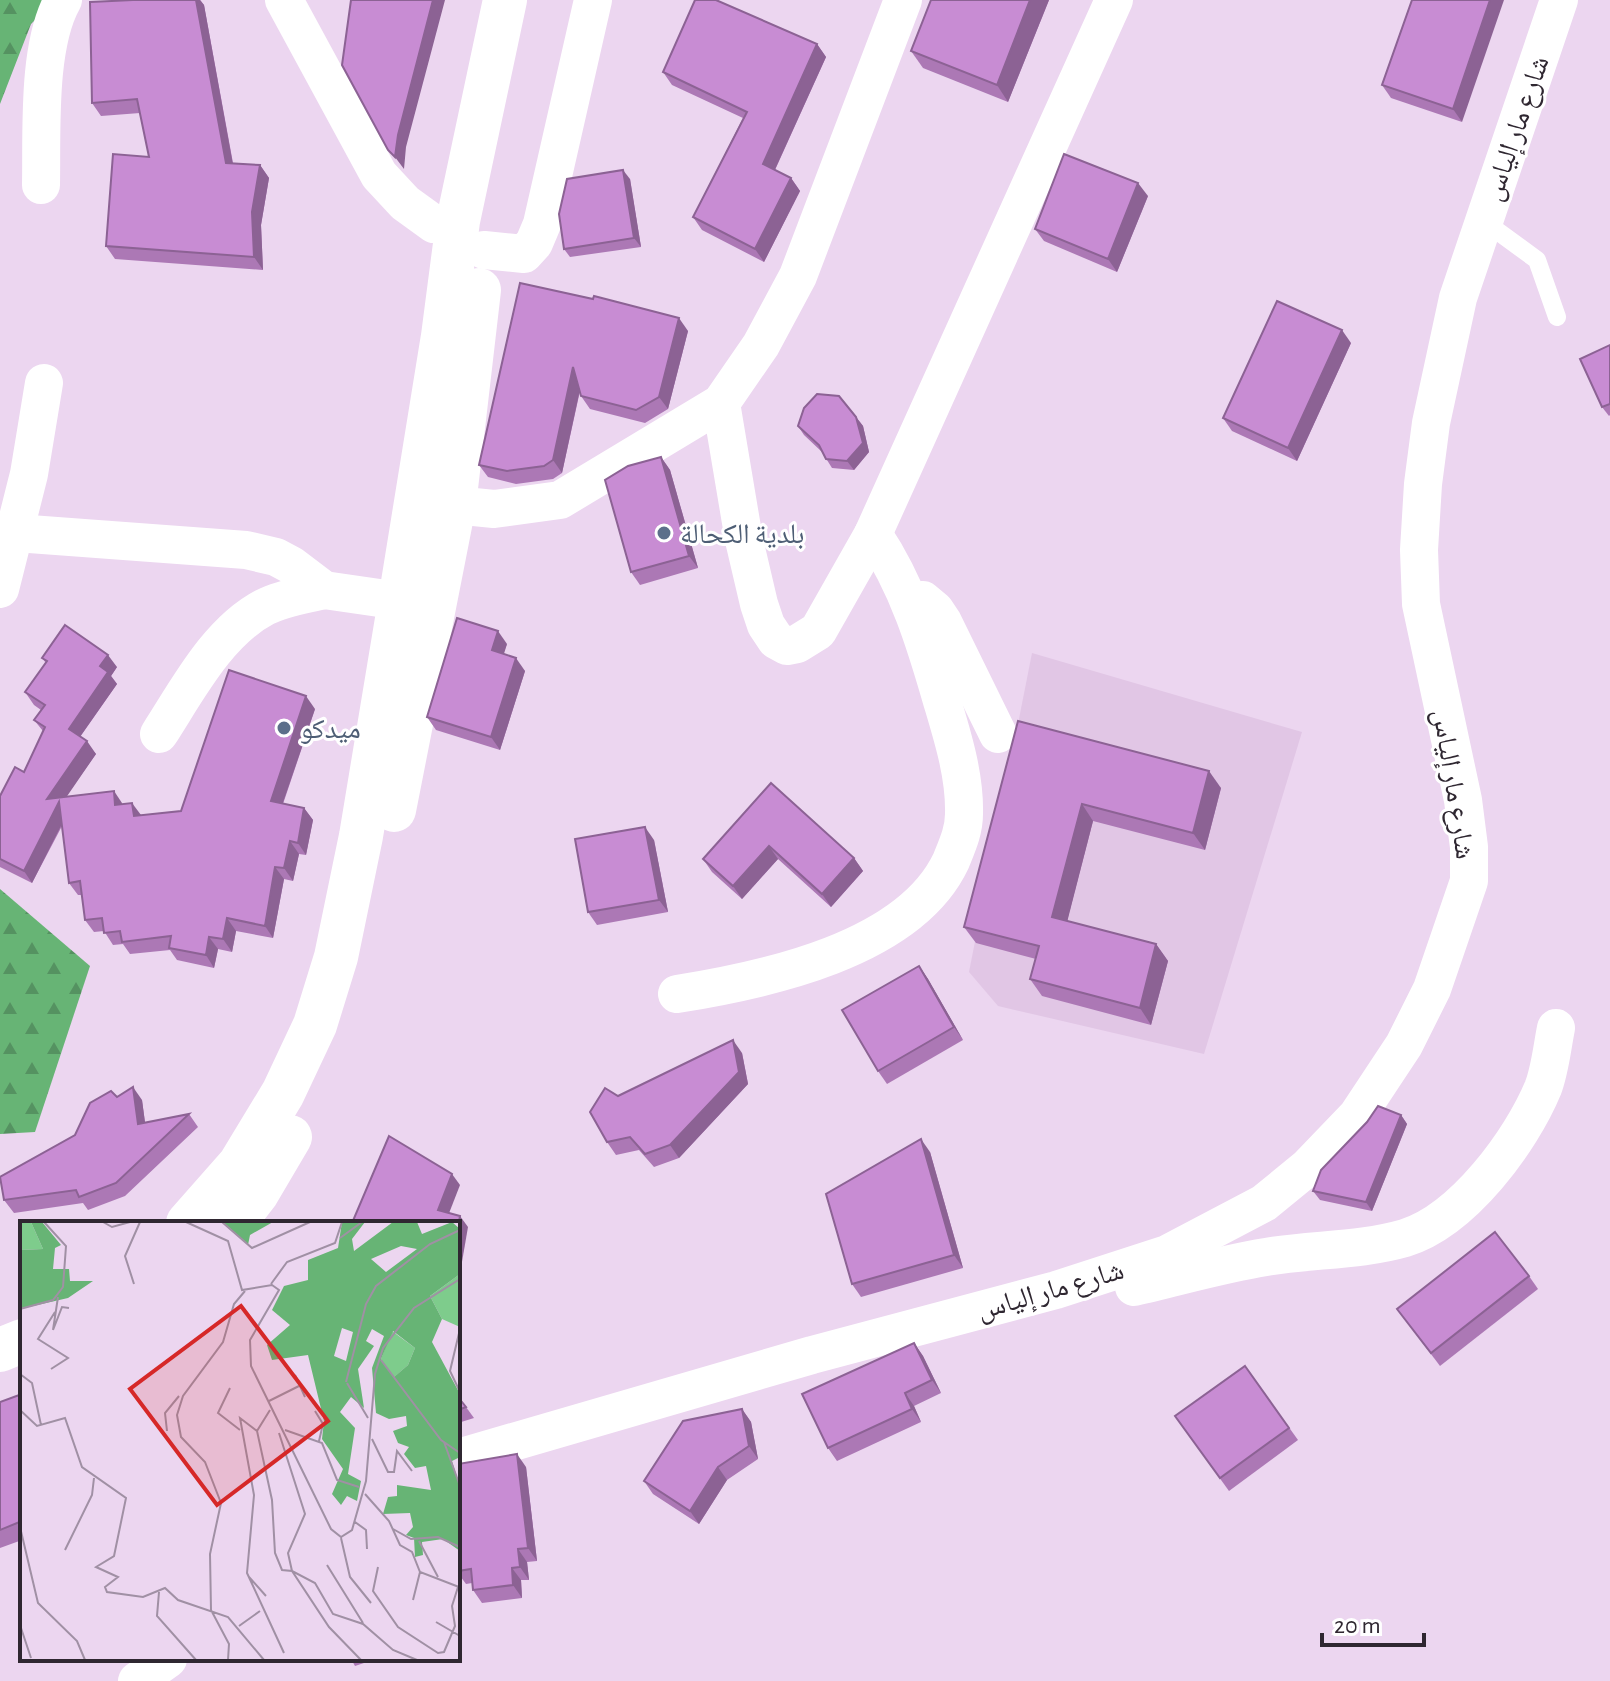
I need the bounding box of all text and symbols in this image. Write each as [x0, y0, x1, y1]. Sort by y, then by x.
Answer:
street label: شارع مار إلياس [1479, 53, 1557, 205]
place label: بلدية الكحالة [680, 521, 805, 549]
marker: بلدية الكحالة [655, 524, 673, 542]
street label: شارع مار إلياس [1425, 707, 1479, 862]
place label: ميدكو [300, 716, 361, 744]
marker: ميدكو [275, 719, 293, 737]
inset map [20, 1221, 460, 1661]
street label: شارع مار إلياس [974, 1257, 1128, 1327]
scale bar [1322, 1597, 1424, 1647]
text: 20 m [1334, 1614, 1381, 1638]

